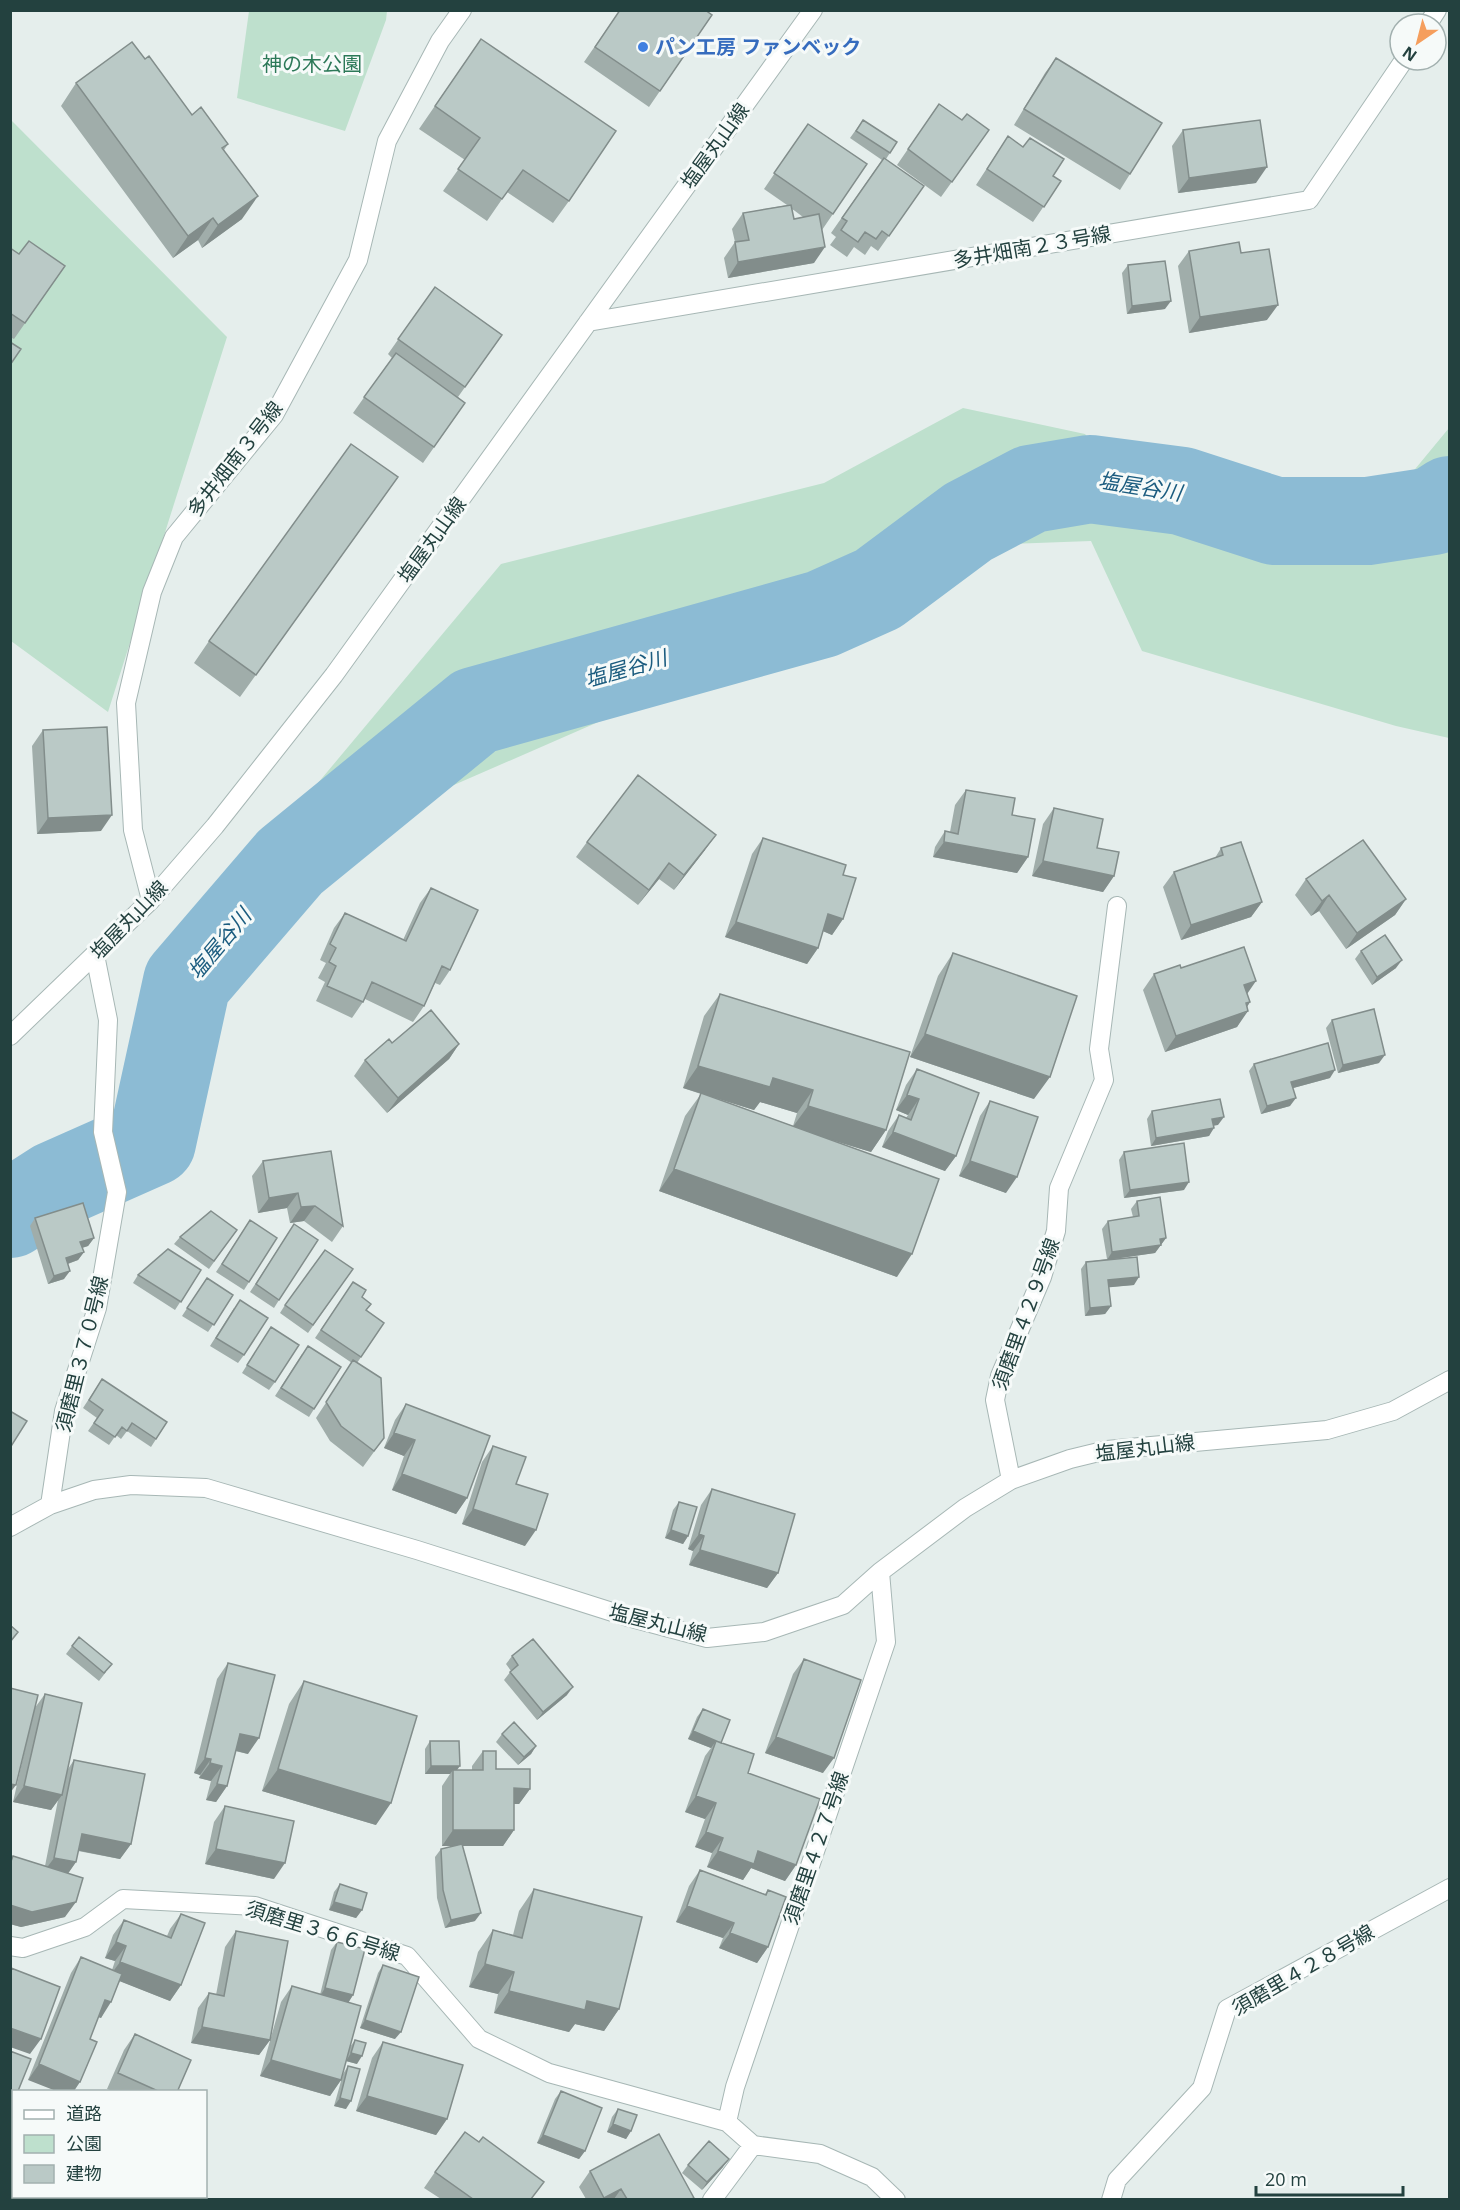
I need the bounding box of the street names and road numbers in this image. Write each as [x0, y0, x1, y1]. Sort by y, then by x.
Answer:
street label: 塩屋丸山線 [674, 97, 755, 194]
street label: 多井畑南２３号線 [951, 219, 1113, 274]
street label: 多井畑南３号線 [181, 395, 288, 522]
street label: 塩屋丸山線 [391, 491, 472, 588]
street label: 塩屋丸山線 [84, 874, 173, 965]
street label: 須磨里４２９号線 [985, 1234, 1066, 1394]
street label: 須磨里３７０号線 [49, 1273, 114, 1435]
street label: 塩屋丸山線 [1094, 1428, 1196, 1467]
street label: 塩屋丸山線 [606, 1597, 710, 1648]
street label: 須磨里４２７号線 [777, 1768, 854, 1928]
street label: 須磨里３６６号線 [243, 1894, 404, 1967]
street label: 須磨里４２８号線 [1227, 1918, 1379, 2021]

